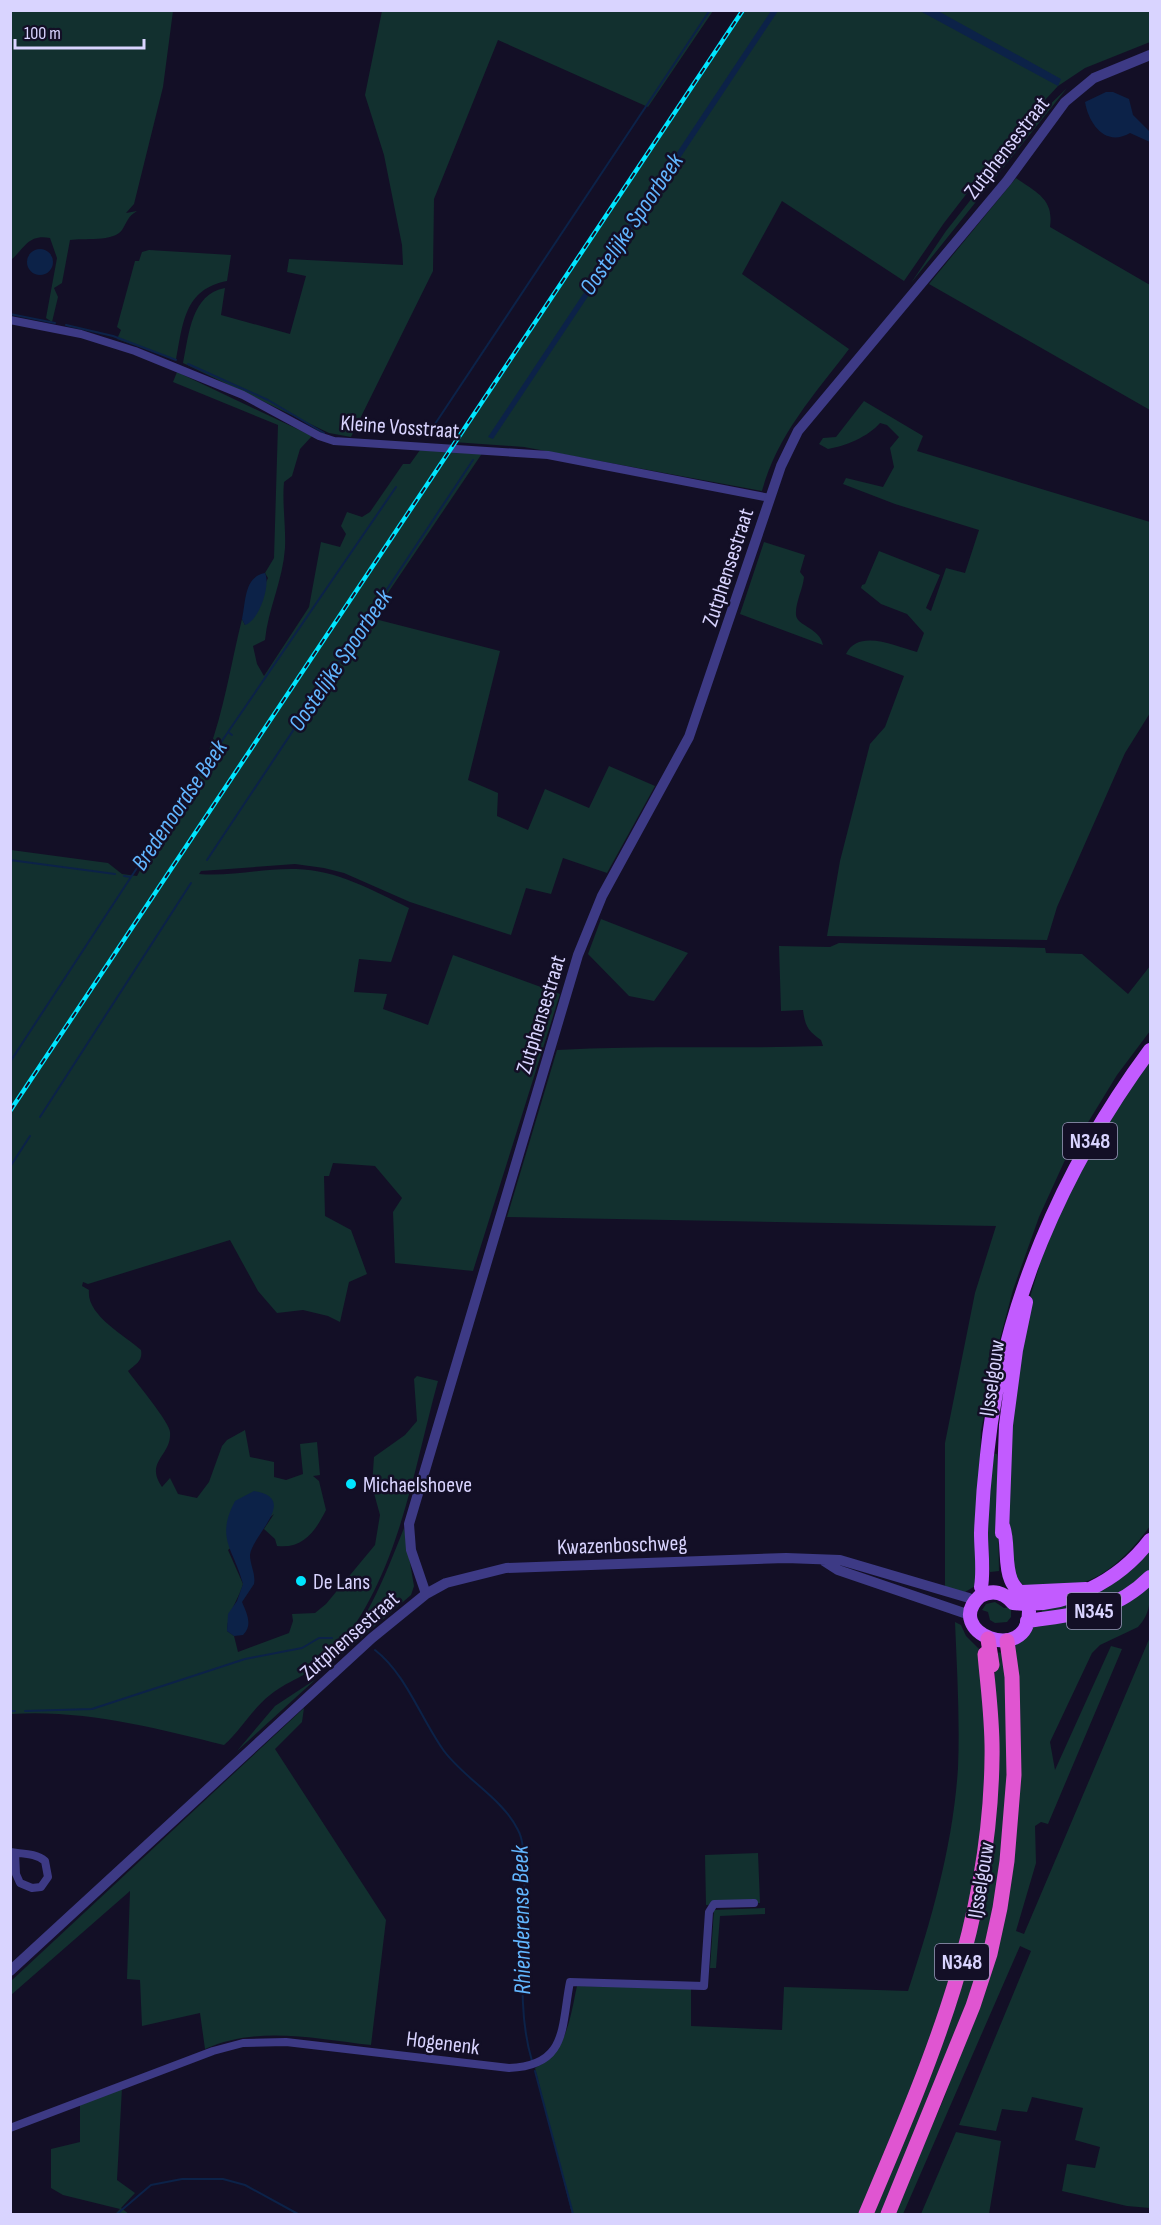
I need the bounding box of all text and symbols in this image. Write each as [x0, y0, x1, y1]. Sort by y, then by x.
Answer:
scale bar [15, 12, 144, 50]
text: 100 m [24, 23, 61, 44]
street label: Zutphensestraat [959, 91, 1056, 205]
water label: Oostelijke Spoorbeek [573, 147, 690, 301]
street label: Kleine Vosstraat [340, 410, 460, 445]
street label: Zutphensestraat [697, 505, 760, 630]
water label: Oostelijke Spoorbeek [282, 583, 399, 737]
water label: Bredenoordse Beek [125, 734, 234, 876]
street label: Zutphensestraat [511, 952, 572, 1077]
road number: N348 [1063, 1123, 1117, 1159]
street label: IJsselgouw [974, 1338, 1011, 1418]
place label: Michaelshoeve [363, 1472, 472, 1499]
marker: Michaelshoeve [344, 1477, 358, 1491]
street label: Kwazenboschweg [556, 1530, 688, 1561]
place label: De Lans [313, 1569, 370, 1596]
marker: De Lans [294, 1574, 308, 1588]
street label: Zutphensestraat [295, 1586, 405, 1687]
road number: N345 [1067, 1593, 1121, 1629]
street label: IJsselgouw [962, 1840, 1001, 1920]
water label: Rhienderense Beek [506, 1844, 537, 1995]
road number: N348 [935, 1944, 989, 1980]
street label: Hogenenk [405, 2026, 482, 2061]

